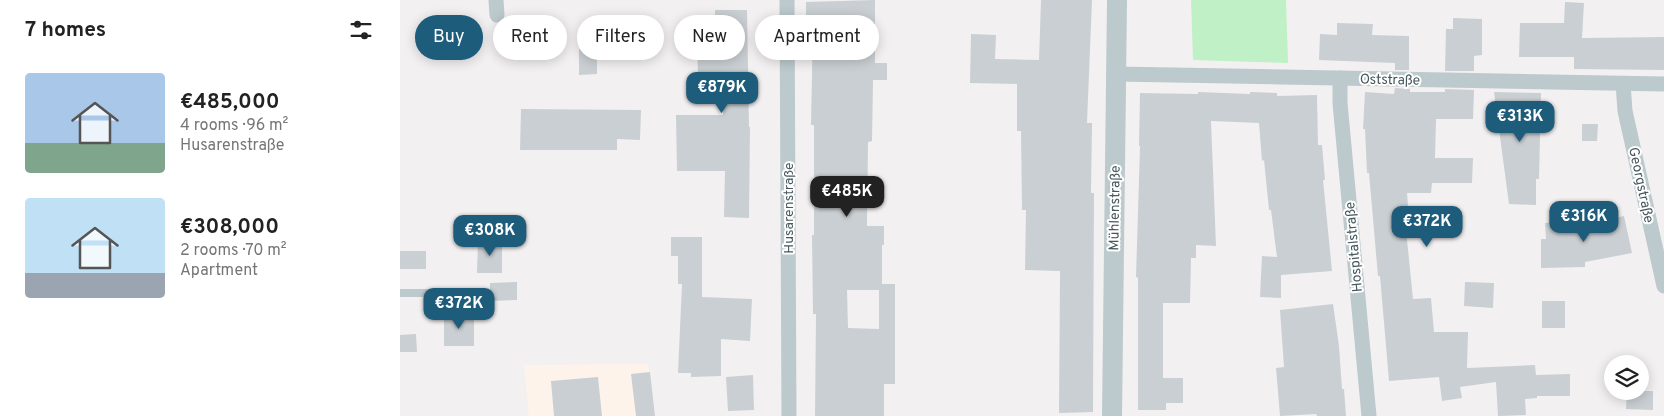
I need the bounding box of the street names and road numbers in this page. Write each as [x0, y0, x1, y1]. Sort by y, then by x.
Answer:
street label: Oststraße [1360, 71, 1420, 90]
street label: Georgstraße [1624, 146, 1657, 225]
street label: Husarenstraße [781, 162, 798, 254]
street label: Mühlenstraße [1106, 165, 1125, 251]
street label: Hospitalstraße [1342, 201, 1367, 293]

